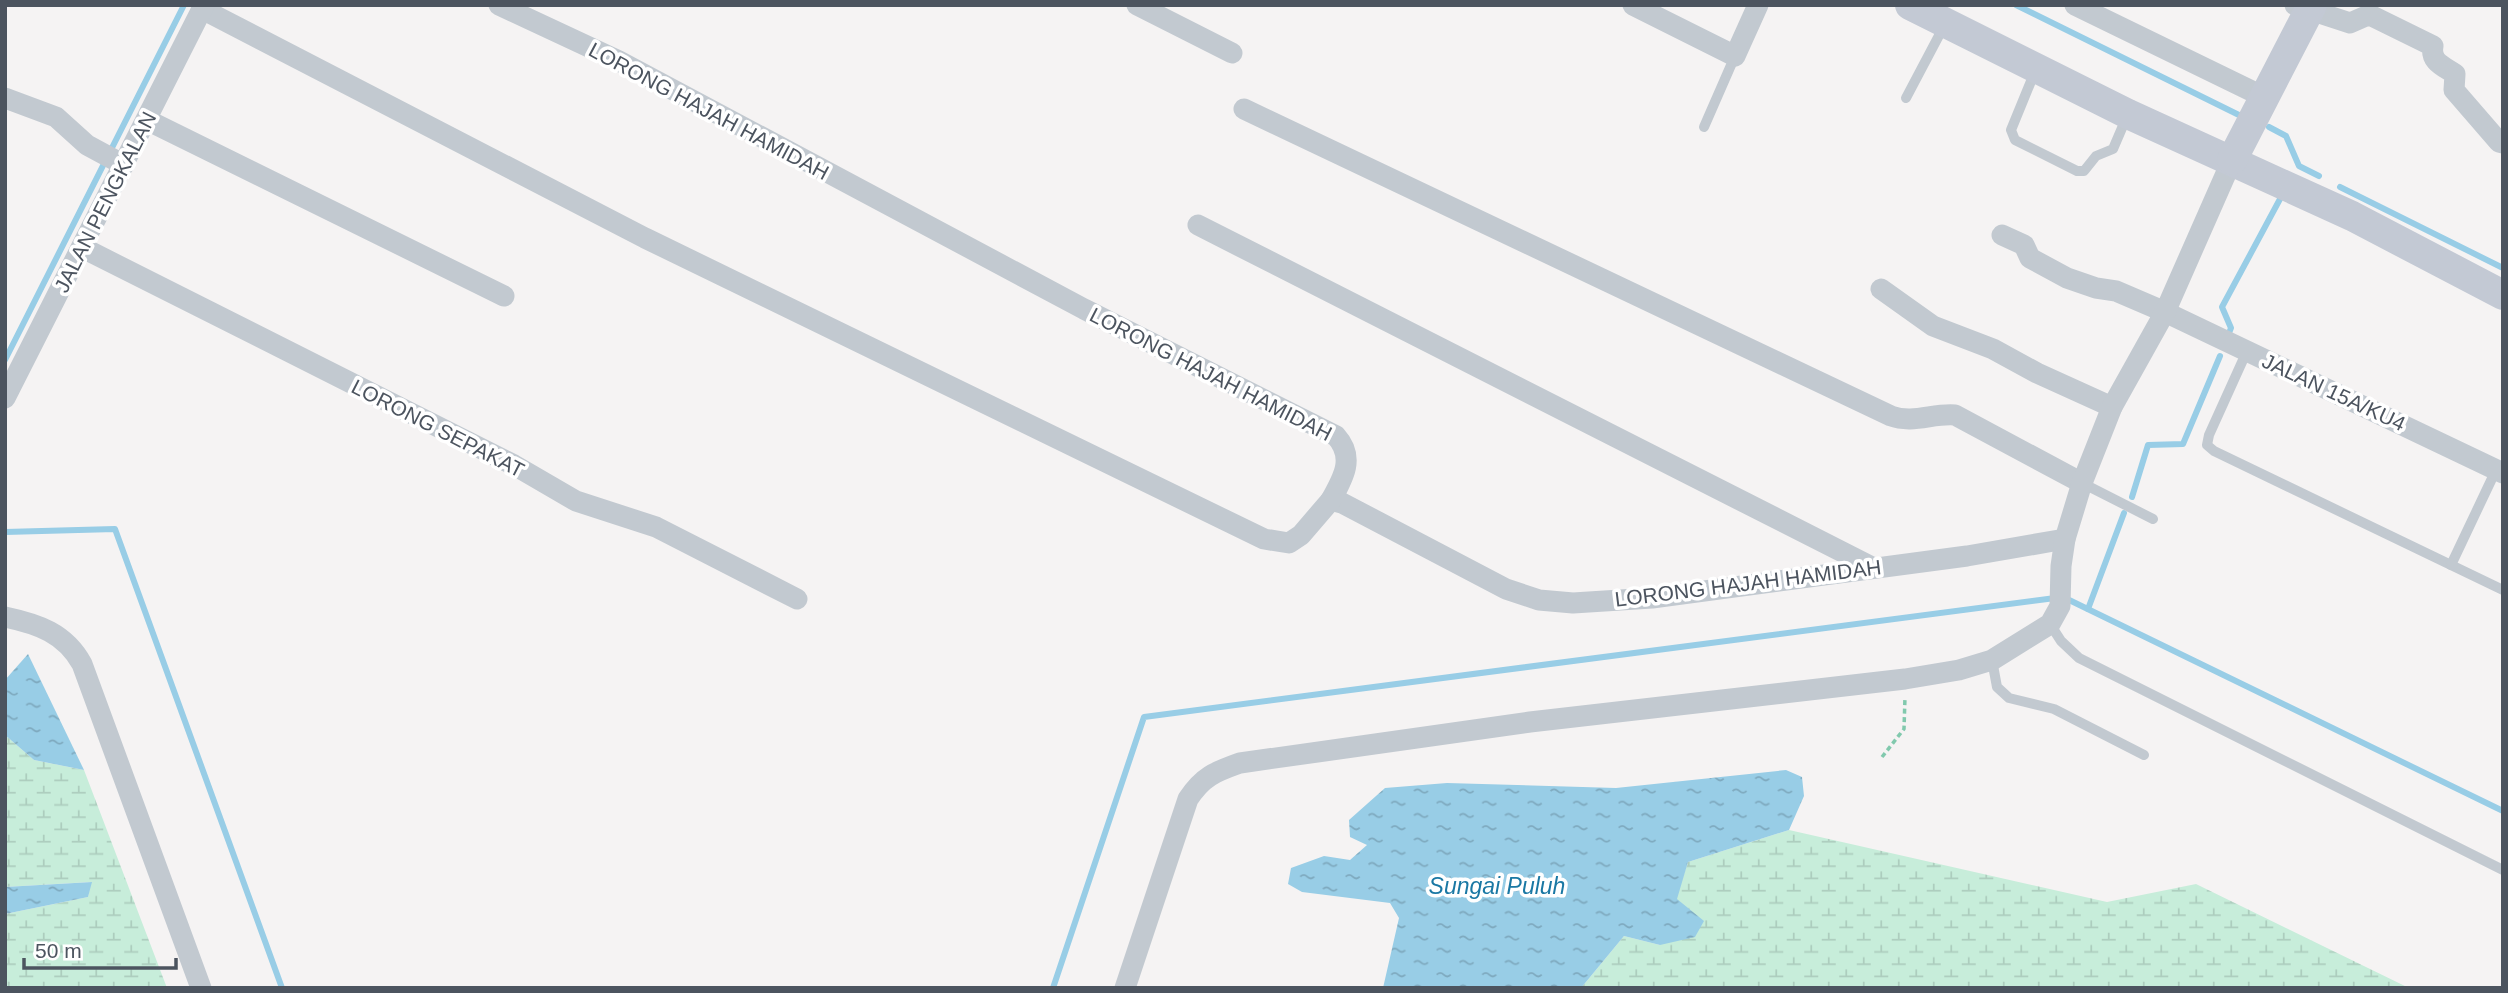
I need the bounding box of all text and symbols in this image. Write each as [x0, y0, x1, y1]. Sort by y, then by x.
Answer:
street label: LORONG HAJAH HAMIDAH [585, 38, 833, 184]
street label: JALAN PENGKALAN [49, 108, 161, 296]
street label: LORONG HAJAH HAMIDAH [1086, 303, 1336, 445]
street label: JALAN 15A/KU4 [2259, 349, 2409, 435]
street label: LORONG SEPAKAT [348, 374, 528, 482]
street label: LORONG HAJAH HAMIDAH [1613, 555, 1883, 611]
water label: Sungai Puluh [1429, 873, 1565, 899]
scale bar [24, 926, 177, 970]
text: 50 m [35, 939, 82, 962]

